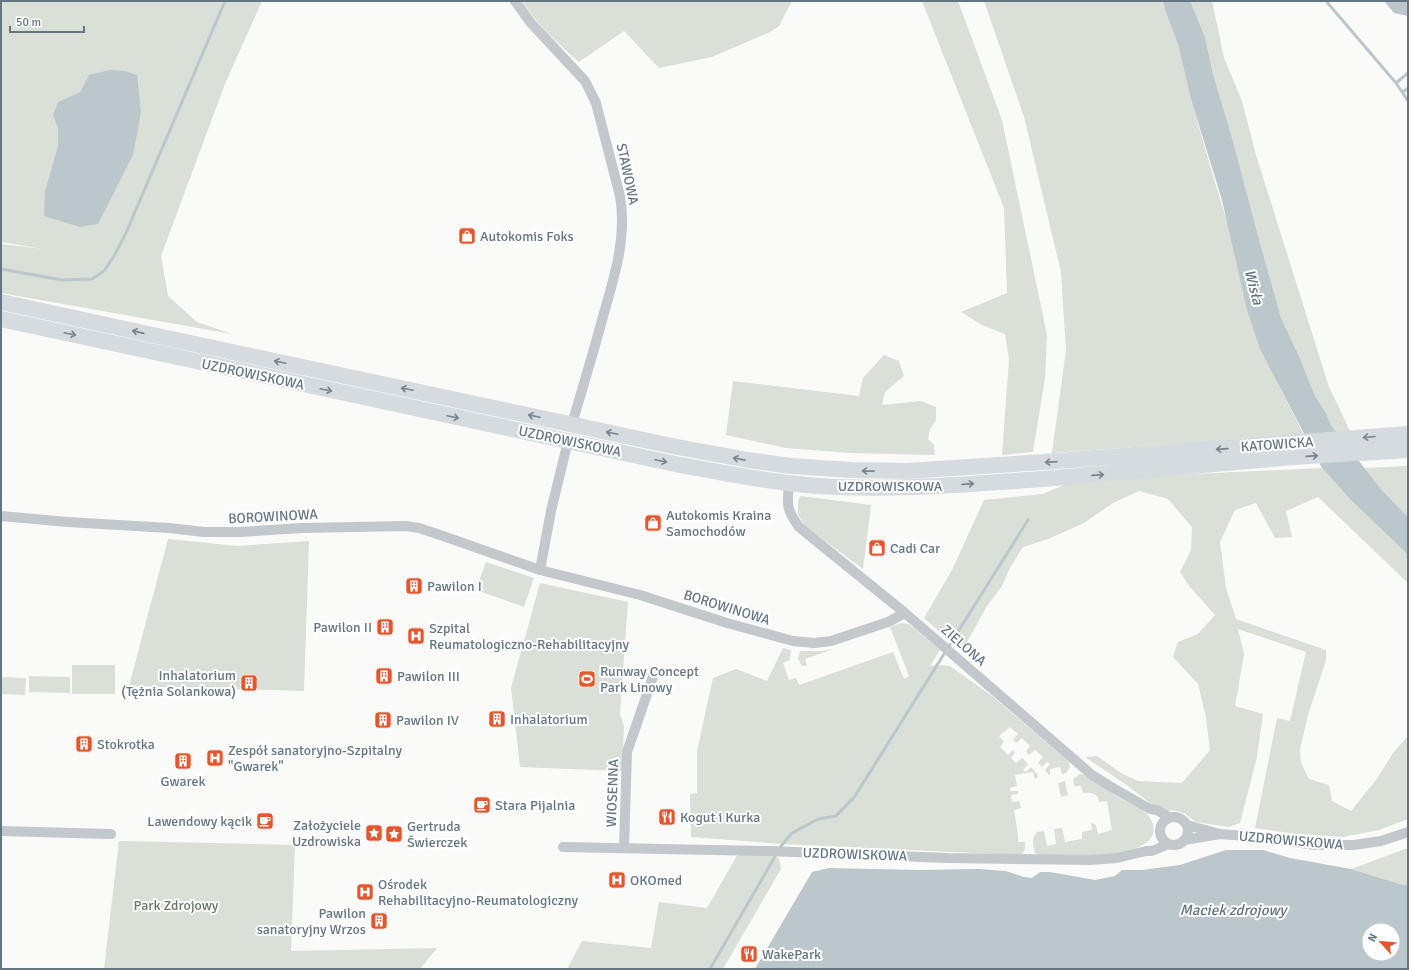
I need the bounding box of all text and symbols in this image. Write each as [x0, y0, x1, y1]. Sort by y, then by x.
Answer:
scale bar [10, 8, 84, 34]
text: 50 m [16, 15, 41, 30]
street label: STAWOWA [613, 142, 642, 207]
shop icon: Autokomis Foks [457, 226, 477, 246]
place label: Autokomis Foks [480, 228, 574, 245]
water label: Wisła [1241, 267, 1267, 307]
one-way arrow [132, 327, 145, 335]
one-way arrow [63, 331, 76, 339]
street label: UZDROWISKOWA [200, 355, 306, 394]
one-way arrow [274, 358, 287, 366]
one-way arrow [401, 385, 414, 393]
one-way arrow [320, 386, 333, 394]
one-way arrow [528, 412, 541, 420]
one-way arrow [446, 413, 459, 421]
street label: UZDROWISKOWA [517, 422, 623, 461]
one-way arrow [605, 429, 618, 437]
street label: KATOWICKA [1240, 433, 1315, 456]
one-way arrow [1363, 433, 1376, 440]
one-way arrow [1216, 445, 1229, 452]
one-way arrow [1305, 453, 1318, 460]
one-way arrow [733, 455, 746, 463]
one-way arrow [654, 457, 667, 465]
one-way arrow [1045, 458, 1058, 465]
one-way arrow [862, 467, 875, 475]
one-way arrow [1091, 471, 1104, 478]
street label: UZDROWISKOWA [838, 478, 943, 495]
one-way arrow [961, 481, 974, 488]
street label: BOROWINOWA [228, 506, 319, 527]
place label: Autokomis Kraina Samochodów [666, 507, 771, 540]
shop icon: Autokomis Kraina Samochodów [643, 513, 663, 533]
shop icon: Cadi Car [867, 538, 887, 558]
place label: Cadi Car [890, 540, 941, 557]
building icon: Pawilon I [404, 576, 424, 596]
place label: Pawilon I [427, 578, 482, 595]
street label: BOROWINOWA [681, 586, 773, 629]
building icon: Pawilon II [375, 617, 395, 637]
place label: Pawilon II [313, 619, 372, 636]
place label: Szpital Reumatologiczno-Rehabilitacyjny [429, 620, 630, 653]
street label: ZIELONA [938, 621, 990, 670]
hospital icon: Szpital Reumatologiczno-Rehabilitacyjny [406, 626, 426, 646]
place label: Runway Concept Park Linowy [600, 663, 699, 696]
building icon: Pawilon III [374, 666, 394, 686]
place label: Inhalatorium (Tężnia Solankowa) [121, 667, 236, 700]
place label: Pawilon III [397, 668, 460, 685]
sports icon: Runway Concept Park Linowy [577, 669, 597, 689]
building icon: Inhalatorium (Tężnia Solankowa) [239, 673, 259, 693]
building icon: Inhalatorium [487, 709, 507, 729]
building icon: Pawilon IV [373, 710, 393, 730]
place label: Inhalatorium [510, 711, 588, 728]
place label: Pawilon IV [396, 712, 459, 729]
building icon: Stokrotka [74, 734, 94, 754]
place label: Stokrotka [97, 736, 155, 753]
place label: Zespół sanatoryjno-Szpitalny "Gwarek" [228, 742, 402, 775]
hospital icon: Zespół sanatoryjno-Szpitalny "Gwarek" [205, 748, 225, 768]
building icon: Gwarek [173, 751, 193, 771]
street label: WIOSENNA [603, 758, 622, 828]
place label: Gwarek [161, 773, 206, 790]
cafe icon: Stara Pijalnia [472, 795, 492, 815]
place label: Stara Pijalnia [495, 797, 575, 814]
restaurant icon: Kogut i Kurka [657, 807, 677, 827]
place label: Kogut i Kurka [680, 809, 760, 826]
cafe icon: Lawendowy kącik [255, 811, 275, 831]
place label: Lawendowy kącik [147, 813, 252, 830]
place label: Założyciele Uzdrowiska [292, 817, 361, 850]
place label: Gertruda Świerczek [407, 818, 467, 851]
place icon: Założyciele Uzdrowiska [364, 823, 384, 843]
place icon: Gertruda Świerczek [384, 824, 404, 844]
street label: UZDROWISKOWA [1238, 827, 1344, 854]
street label: UZDROWISKOWA [802, 844, 908, 865]
hospital icon: OKOmed [607, 870, 627, 890]
place label: OKOmed [630, 872, 682, 889]
place label: Ośrodek Rehabilitacyjno-Reumatologiczny [378, 876, 579, 909]
hospital icon: Ośrodek Rehabilitacyjno-Reumatologiczny [355, 882, 375, 902]
park label: Park Zdrojowy [134, 897, 219, 914]
water label: Maciek zdrojowy [1180, 901, 1288, 919]
place label: Pawilon sanatoryjny Wrzos [257, 905, 366, 938]
building icon: Pawilon sanatoryjny Wrzos [369, 911, 389, 931]
north arrow [1361, 922, 1401, 962]
text: N [1365, 931, 1380, 944]
restaurant icon: WakePark [739, 944, 759, 964]
place label: WakePark [762, 946, 821, 963]

